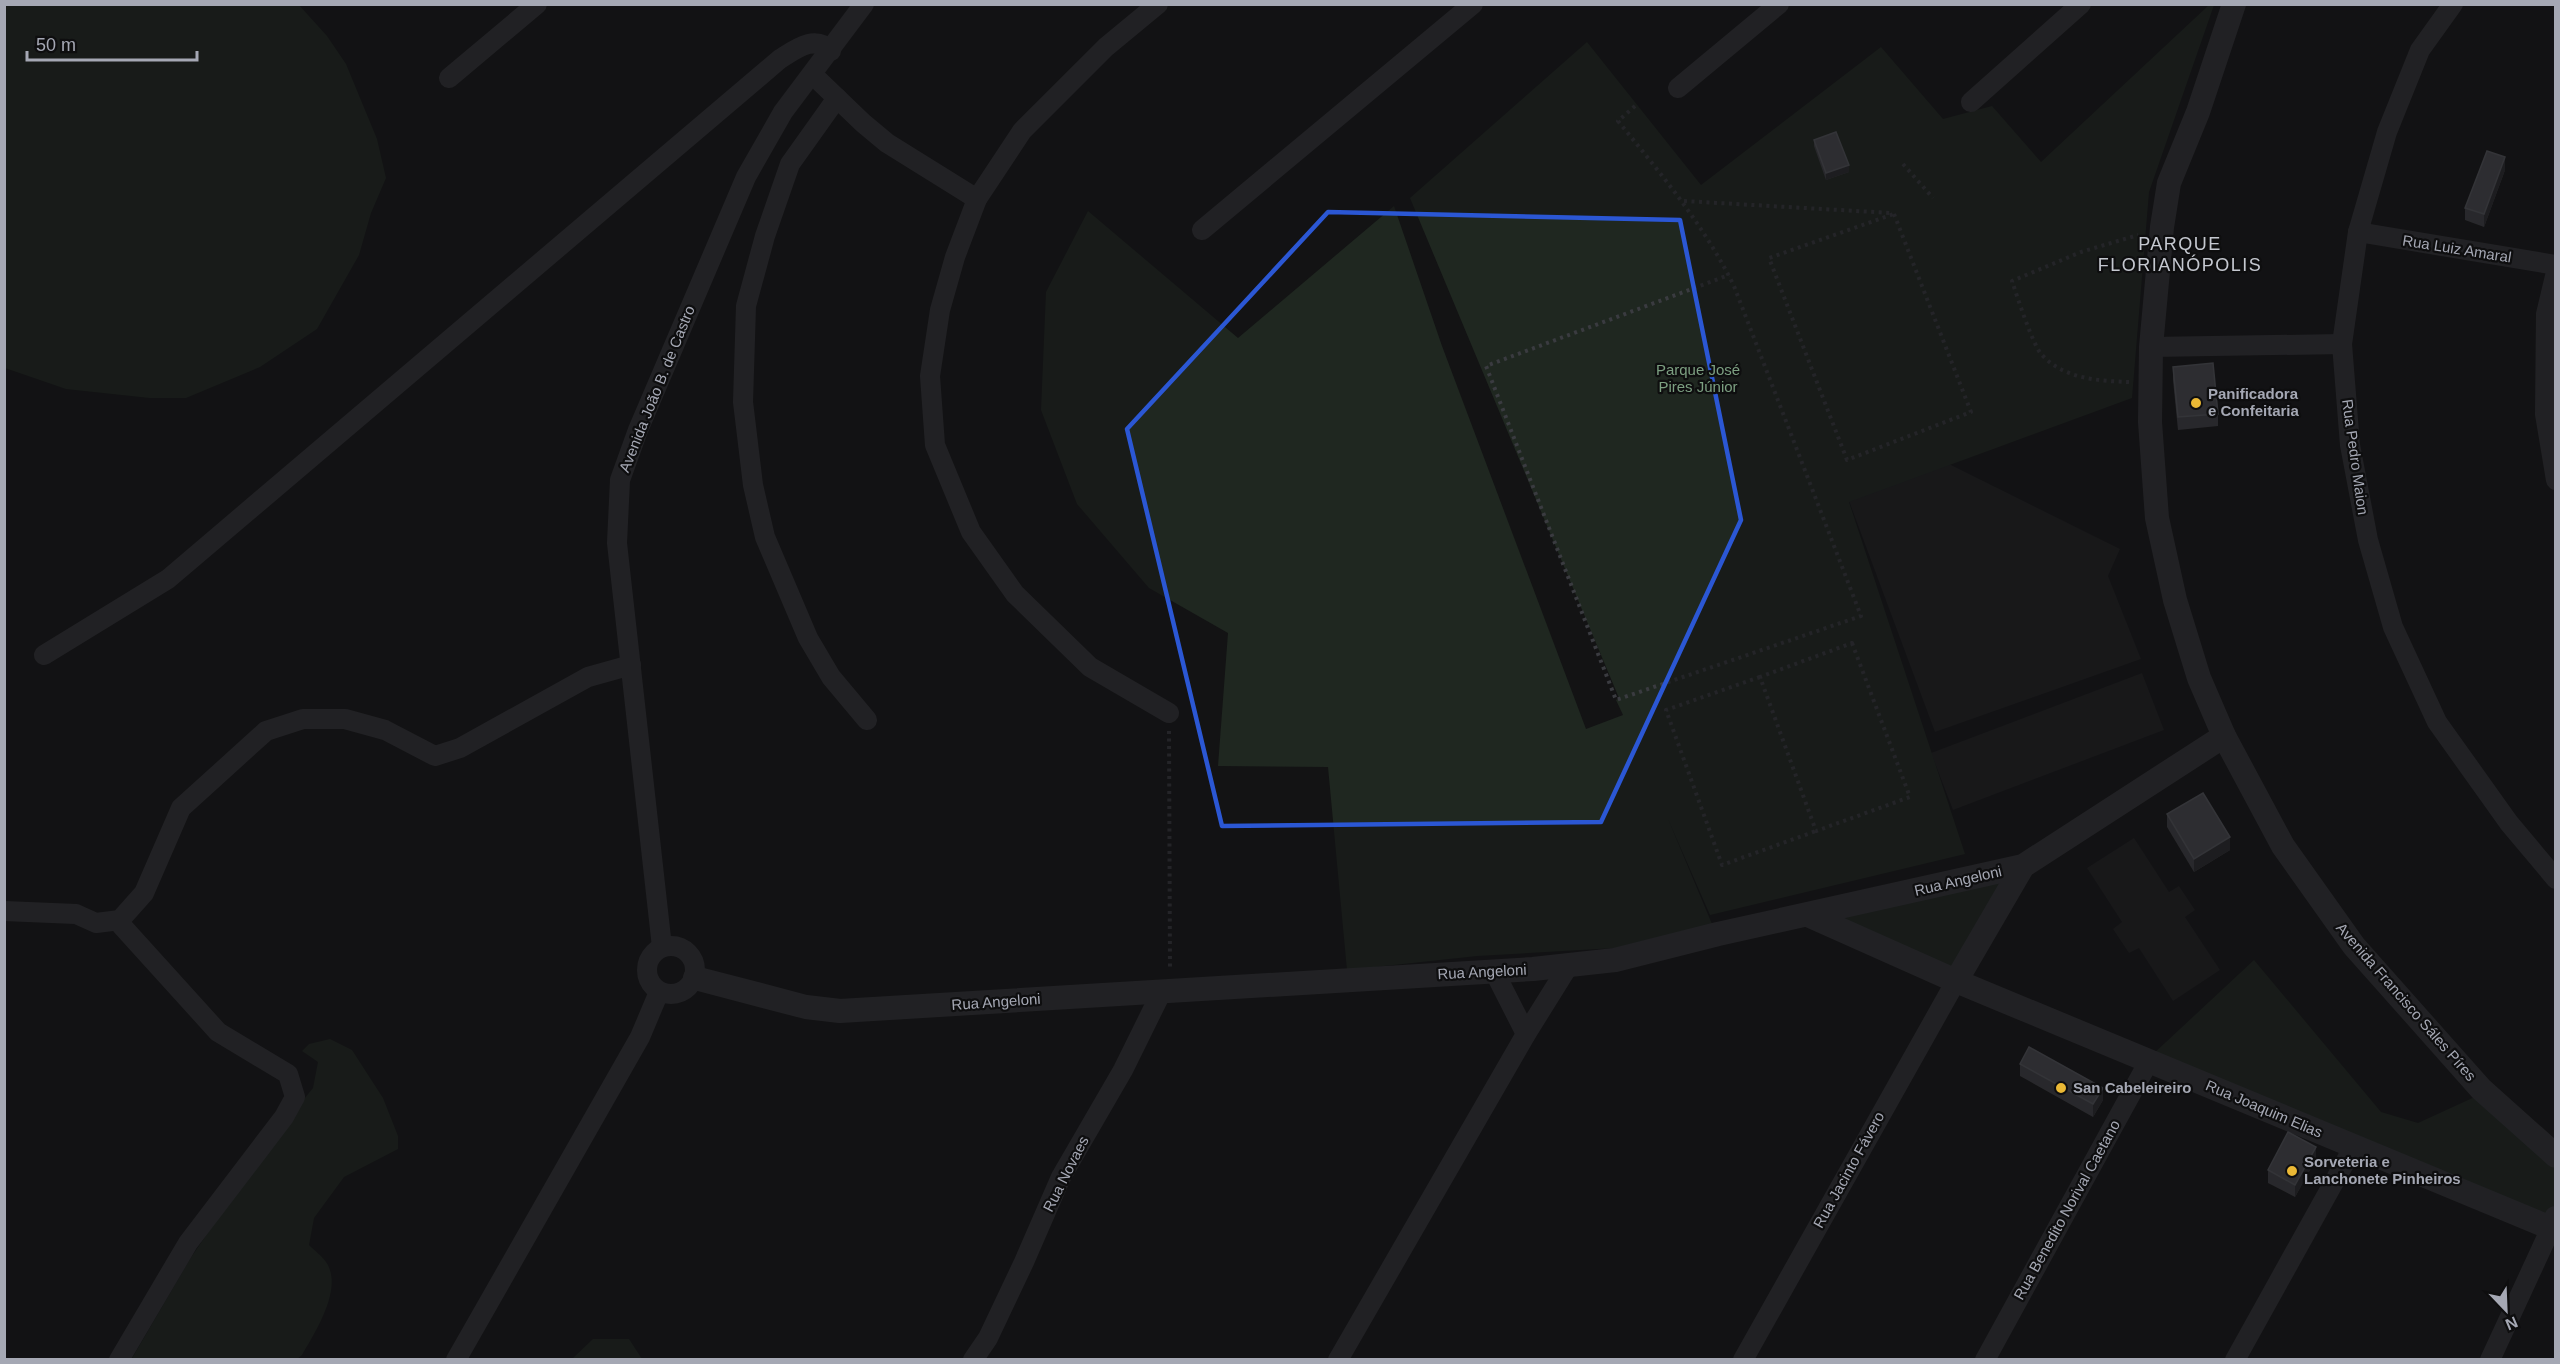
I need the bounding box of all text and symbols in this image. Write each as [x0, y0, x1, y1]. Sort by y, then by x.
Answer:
scale bar [27, 24, 196, 62]
text: 50 m [36, 35, 76, 55]
street label: Rua Luiz Amaral [2401, 232, 2513, 266]
district label: PARQUE FLORIANÓPOLIS [2098, 234, 2262, 275]
street label: Avenida João B. de Castro [615, 303, 698, 475]
park label: Parque José Pires Júnior [1656, 361, 1740, 395]
place label: Panificadora e Confeitaria [2208, 385, 2300, 419]
marker: Panificadora e Confeitaria [2189, 396, 2203, 410]
street label: Rua Pedro Maion [2339, 398, 2372, 516]
street label: Rua Angeloni [1912, 862, 2003, 899]
street label: Avenida Francisco Sáles Píres [2333, 919, 2480, 1084]
street label: Rua Angeloni [1437, 961, 1527, 982]
street label: Rua Angeloni [951, 990, 1041, 1013]
street label: Rua Joaquim Elias [2203, 1076, 2325, 1141]
place label: San Cabeleireiro [2073, 1079, 2191, 1096]
marker: San Cabeleireiro [2054, 1081, 2068, 1095]
street label: Rua Jacinto Fávero [1810, 1109, 1888, 1231]
street label: Rua Benedito Norival Caetano [2010, 1117, 2123, 1302]
street label: Rua Novaes [1039, 1133, 1092, 1214]
place label: Sorveteria e Lanchonete Pinheiros [2304, 1153, 2461, 1187]
marker: Sorveteria e Lanchonete Pinheiros [2285, 1164, 2299, 1178]
north arrow [2476, 1280, 2536, 1340]
text: N [2503, 1313, 2520, 1333]

